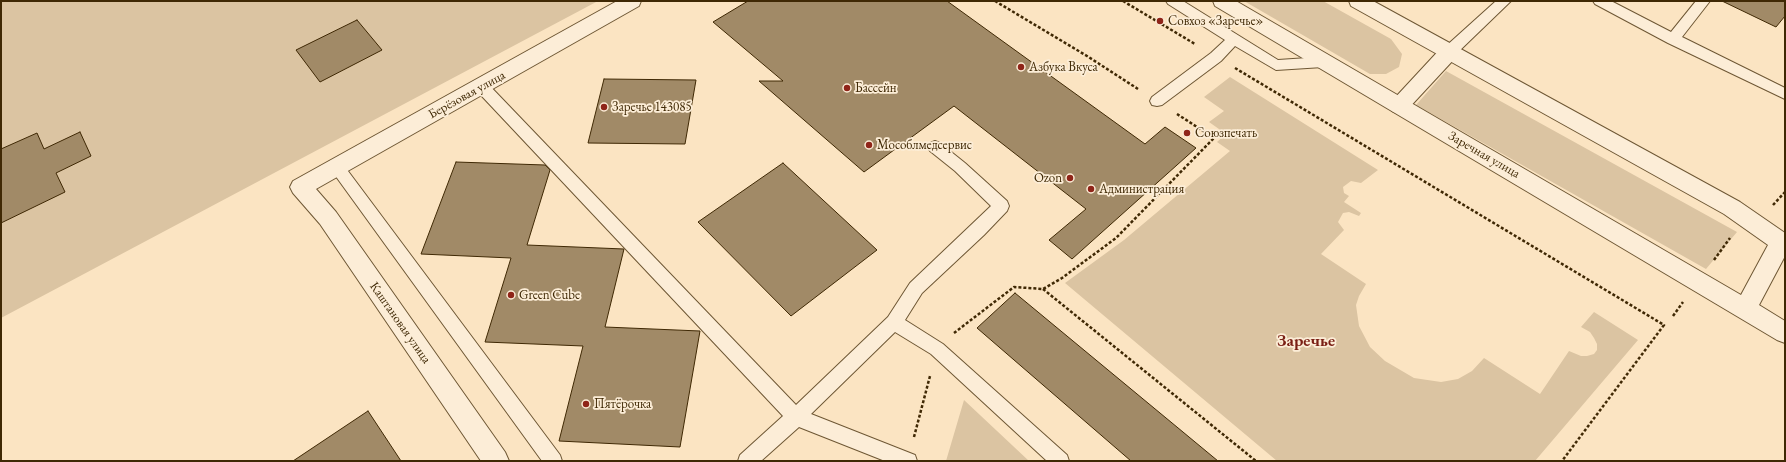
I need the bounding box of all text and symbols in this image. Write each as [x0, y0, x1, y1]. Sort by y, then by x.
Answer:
place label: Совхоз «Заречье» [1168, 13, 1263, 29]
marker: Совхоз «Заречье» [1155, 16, 1165, 26]
place label: Азбука Вкуса [1029, 59, 1098, 75]
marker: Азбука Вкуса [1016, 62, 1026, 72]
street label: Берёзовая улица [426, 67, 508, 123]
place label: Бассейн [855, 80, 897, 96]
marker: Бассейн [842, 83, 852, 93]
place label: Заречье 143085 [612, 99, 692, 115]
marker: Заречье 143085 [599, 102, 609, 112]
place label: Союзпечать [1195, 125, 1257, 141]
marker: Союзпечать [1182, 128, 1192, 138]
street label: Заречная улица [1445, 128, 1523, 182]
place label: Мособлмедсервис [877, 137, 972, 153]
marker: Мособлмедсервис [864, 140, 874, 150]
place label: Ozon [1034, 170, 1062, 186]
marker: Ozon [1065, 173, 1075, 183]
place label: Администрация [1099, 181, 1184, 197]
marker: Администрация [1086, 184, 1096, 194]
street label: Каштановая улица [366, 279, 434, 367]
place label: Green Cube [519, 287, 580, 303]
marker: Green Cube [506, 290, 516, 300]
district label: Заречье [1277, 331, 1335, 351]
place label: Пятёрочка [594, 396, 651, 412]
marker: Пятёрочка [581, 399, 591, 409]

